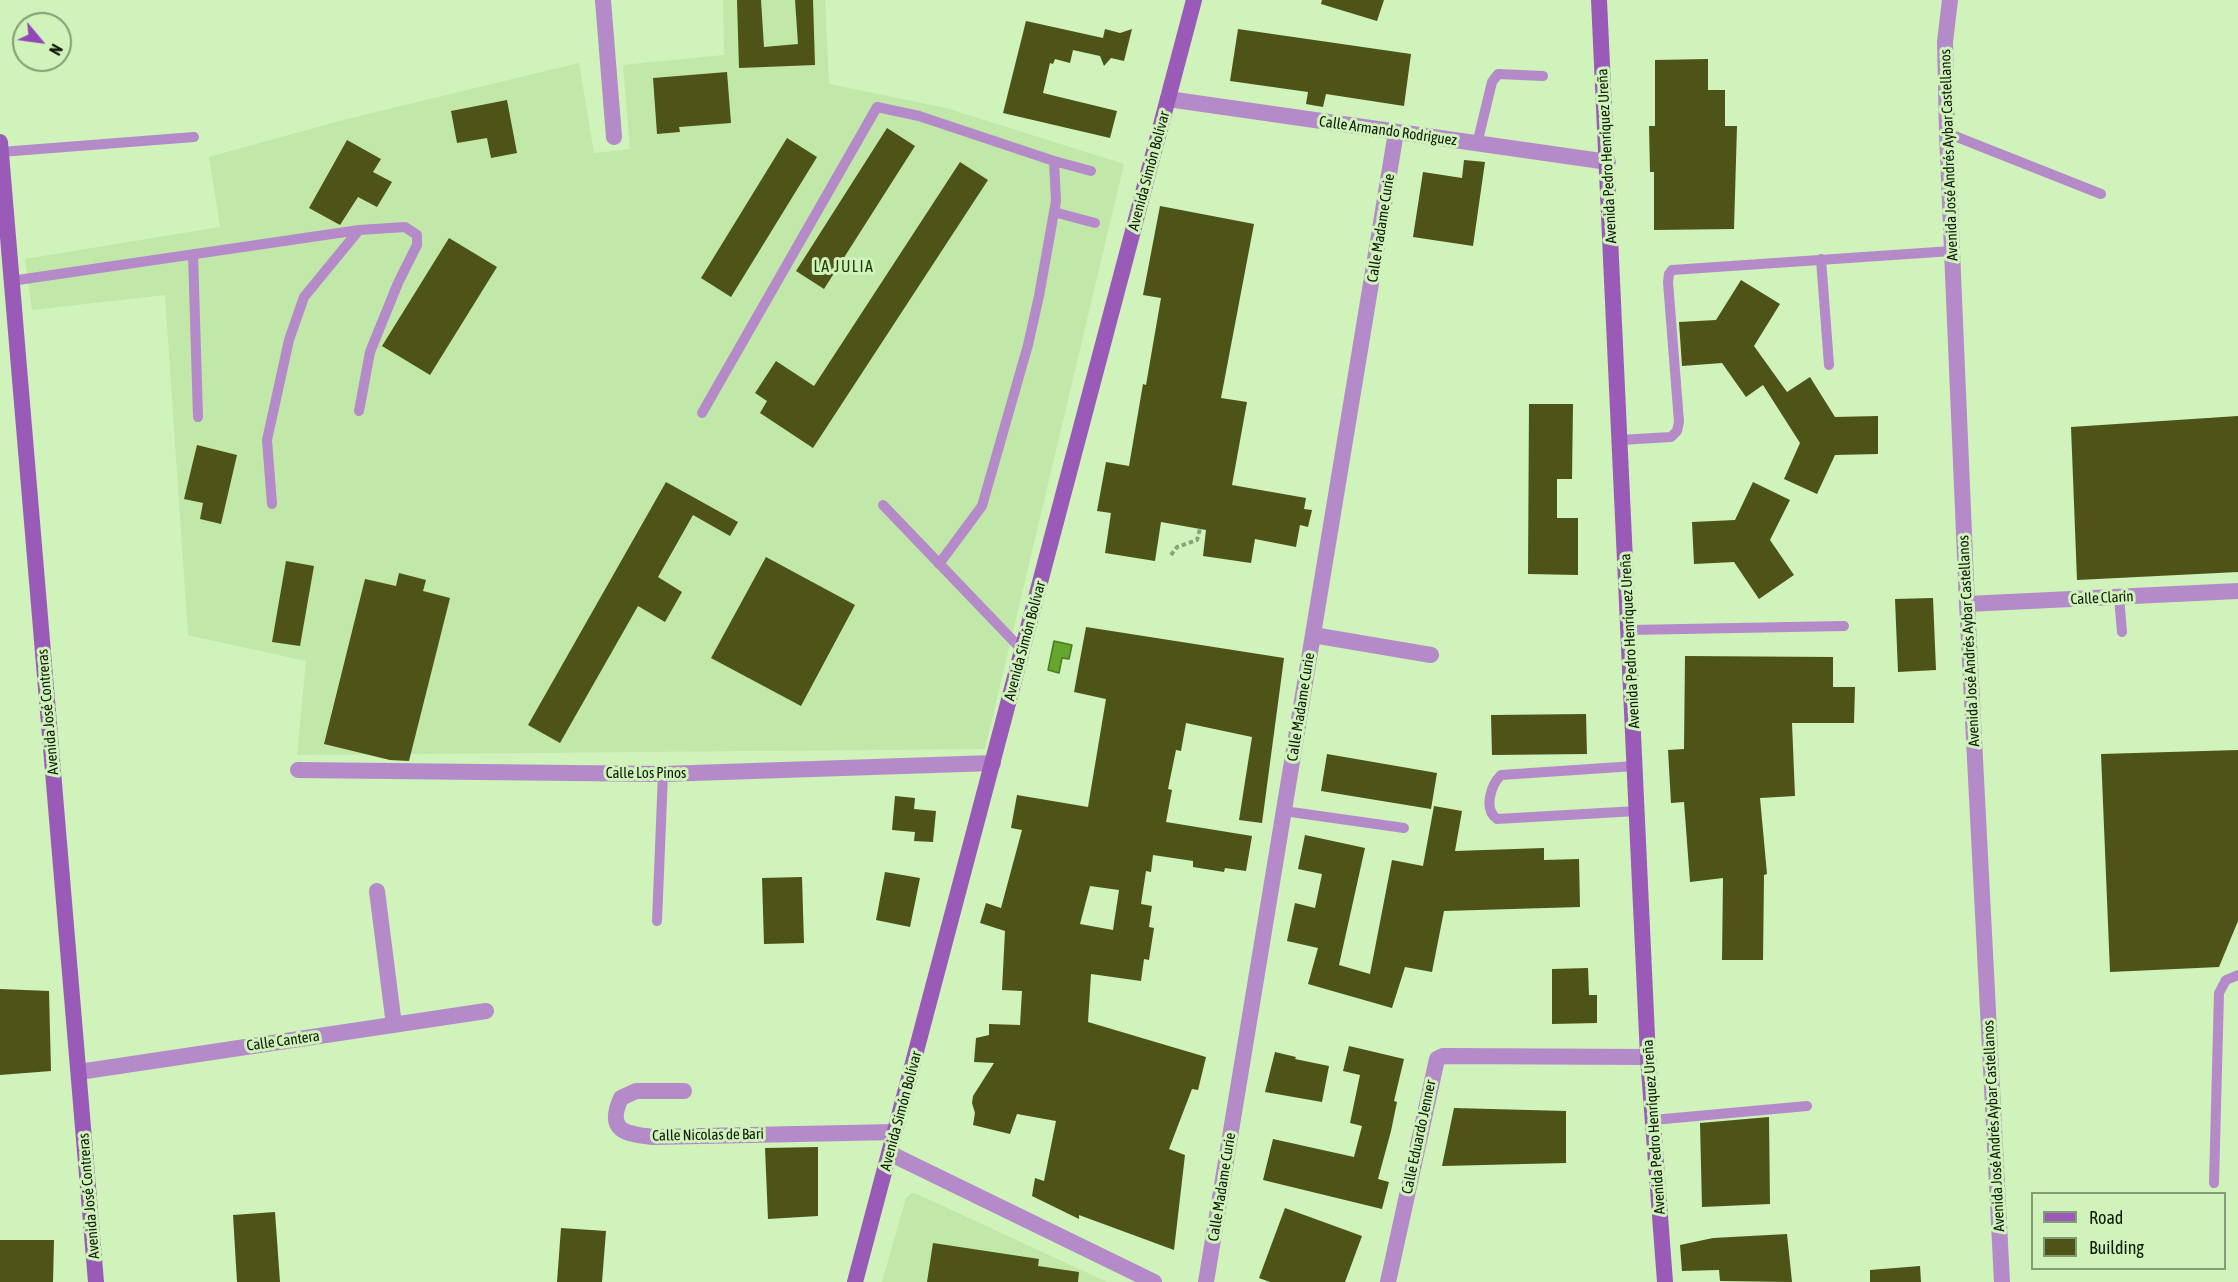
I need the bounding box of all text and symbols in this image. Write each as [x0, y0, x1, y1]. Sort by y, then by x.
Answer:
north arrow [12, 12, 72, 72]
text: N [46, 41, 66, 58]
street label: Avenida José Andrés Aybar Castellanos [1936, 49, 1962, 261]
street label: Avenida Pedro Henríquez Ureña [1593, 68, 1621, 244]
street label: Avenida Simón Bolívar [1124, 109, 1174, 233]
street label: Calle Armando Rodriguez [1318, 112, 1458, 150]
street label: Calle Madame Curie [1364, 172, 1398, 284]
district label: LA JULIA [814, 257, 874, 277]
street label: Avenida José Andrés Aybar Castellanos [1954, 535, 1984, 747]
street label: Avenida Pedro Henríquez Ureña [1616, 553, 1644, 729]
street label: Avenida Simón Bolívar [1000, 579, 1050, 703]
street label: Calle Clarín [2070, 587, 2134, 609]
street label: Avenida José Contreras [34, 648, 62, 776]
street label: Calle Madame Curie [1284, 651, 1318, 763]
street label: Calle Los Pinos [606, 764, 686, 782]
street label: Avenida José Andrés Aybar Castellanos [1979, 1020, 2009, 1232]
street label: Calle Cantera [245, 1027, 321, 1055]
street label: Avenida Pedro Henríquez Ureña [1639, 1039, 1669, 1215]
street label: Avenida Simón Bolívar [876, 1049, 926, 1173]
street label: Calle Eduardo Jenner [1398, 1078, 1440, 1196]
street label: Calle Nicolas de Bari [652, 1125, 764, 1145]
street label: Calle Madame Curie [1205, 1131, 1239, 1243]
street label: Avenida José Contreras [75, 1132, 103, 1260]
legend [2031, 1192, 2226, 1270]
text: Road [2089, 1207, 2123, 1228]
text: Building [2089, 1237, 2144, 1258]

